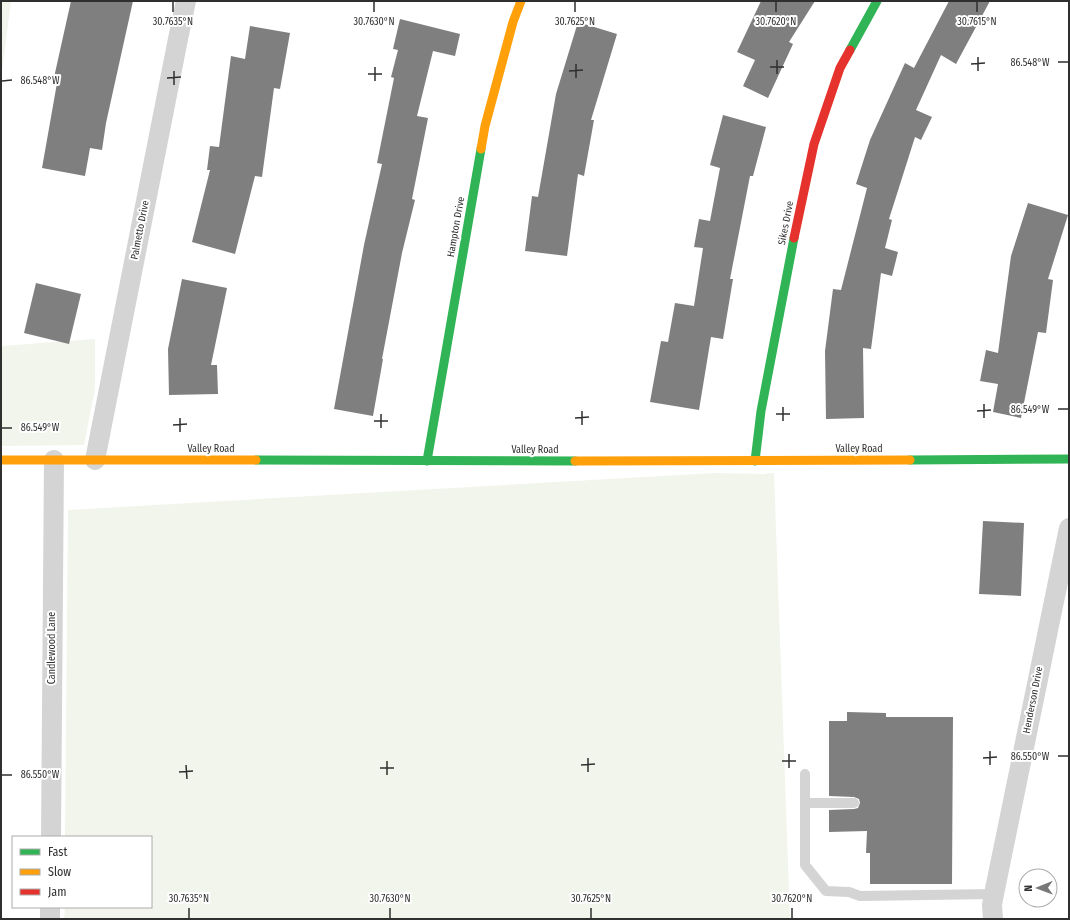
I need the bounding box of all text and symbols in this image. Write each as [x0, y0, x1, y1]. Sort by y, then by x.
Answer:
text: 30.7635°N [153, 16, 193, 28]
text: 30.7630°N [353, 16, 395, 28]
text: 30.7625°N [555, 16, 595, 28]
text: 30.7620°N [756, 16, 796, 28]
text: 30.7615°N [957, 16, 997, 28]
text: 86.548°W [1011, 57, 1050, 69]
text: 86.548°W [21, 75, 60, 87]
street label: Hampton Drive [445, 196, 467, 258]
street label: Palmetto Drive [128, 199, 152, 261]
street label: Sikes Drive [776, 200, 796, 246]
text: 86.549°W [1011, 404, 1050, 416]
text: 86.549°W [21, 422, 60, 434]
street label: Valley Road [187, 443, 235, 455]
street label: Valley Road [835, 443, 883, 455]
street label: Valley Road [511, 444, 559, 456]
street label: Candlewood Lane [46, 612, 58, 684]
street label: Henderson Drive [1021, 665, 1045, 735]
text: 86.550°W [1011, 751, 1050, 763]
text: 86.550°W [21, 769, 60, 781]
legend [12, 836, 152, 908]
text: Fast [48, 845, 67, 859]
text: Slow [48, 865, 71, 879]
north arrow [1018, 868, 1058, 908]
text: Jam [48, 885, 66, 899]
text: N [1022, 885, 1035, 892]
text: 30.7635°N [169, 893, 209, 905]
text: 30.7630°N [369, 893, 411, 905]
text: 30.7625°N [571, 893, 611, 905]
text: 30.7620°N [772, 893, 812, 905]

